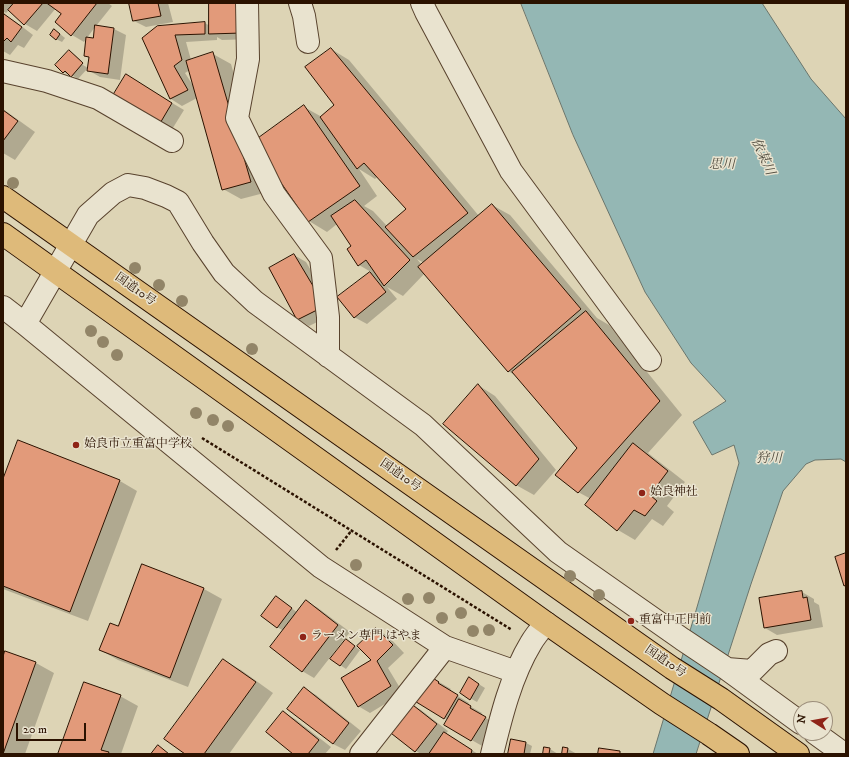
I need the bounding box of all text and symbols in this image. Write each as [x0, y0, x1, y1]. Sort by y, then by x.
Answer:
water label: 依某川 [747, 136, 777, 178]
water label: 思川 [709, 157, 735, 173]
street label: 国道10号 [112, 271, 158, 309]
place label: 姶良市立重富中学校 [84, 438, 192, 452]
marker: 姶良市立重富中学校 [71, 440, 81, 450]
water label: 狩川 [756, 451, 782, 467]
street label: 国道10号 [377, 457, 423, 495]
place label: 姶良神社 [650, 486, 698, 500]
marker: 姶良神社 [637, 488, 647, 498]
place label: 重富中正門前 [639, 614, 711, 628]
marker: 重富中正門前 [626, 616, 636, 626]
place label: ラーメン専門 はやま [311, 630, 422, 644]
marker: ラーメン専門 はやま [298, 632, 308, 642]
street label: 国道10号 [642, 643, 688, 681]
north arrow [793, 701, 833, 741]
text: N [794, 713, 810, 725]
scale bar [18, 715, 88, 741]
text: 20 m [23, 722, 47, 737]

